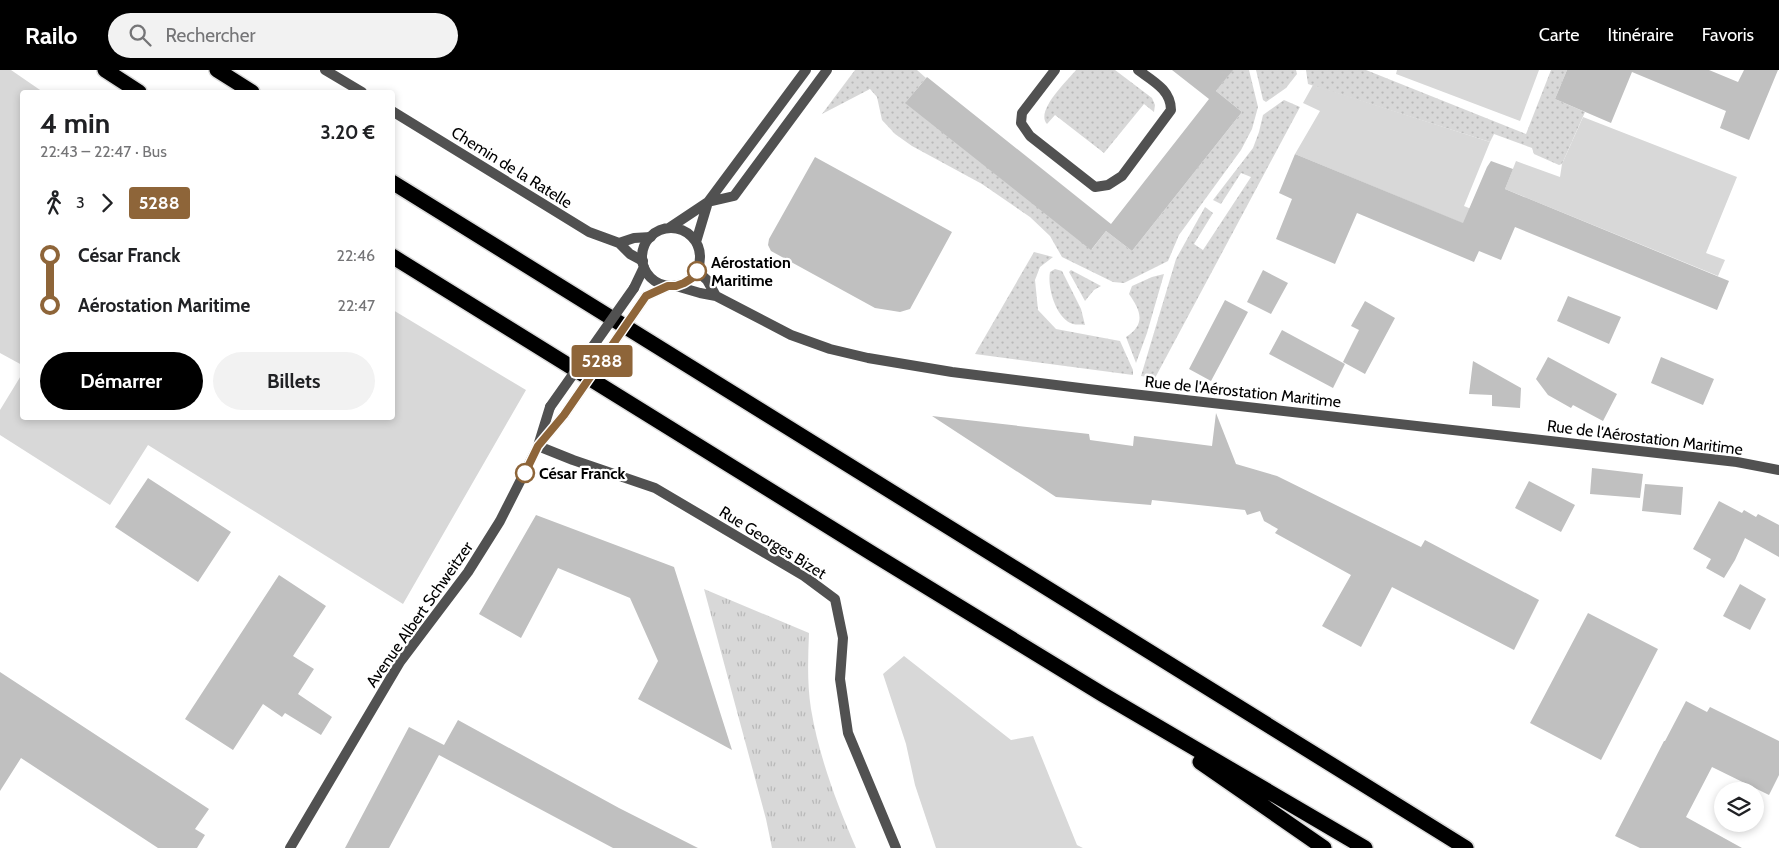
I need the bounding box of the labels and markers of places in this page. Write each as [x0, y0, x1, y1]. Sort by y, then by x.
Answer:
place label: Aérostation Maritime [711, 253, 791, 290]
marker: Aérostation Maritime [687, 261, 707, 281]
marker: César Franck [515, 463, 535, 483]
place label: César Franck [539, 464, 626, 483]

